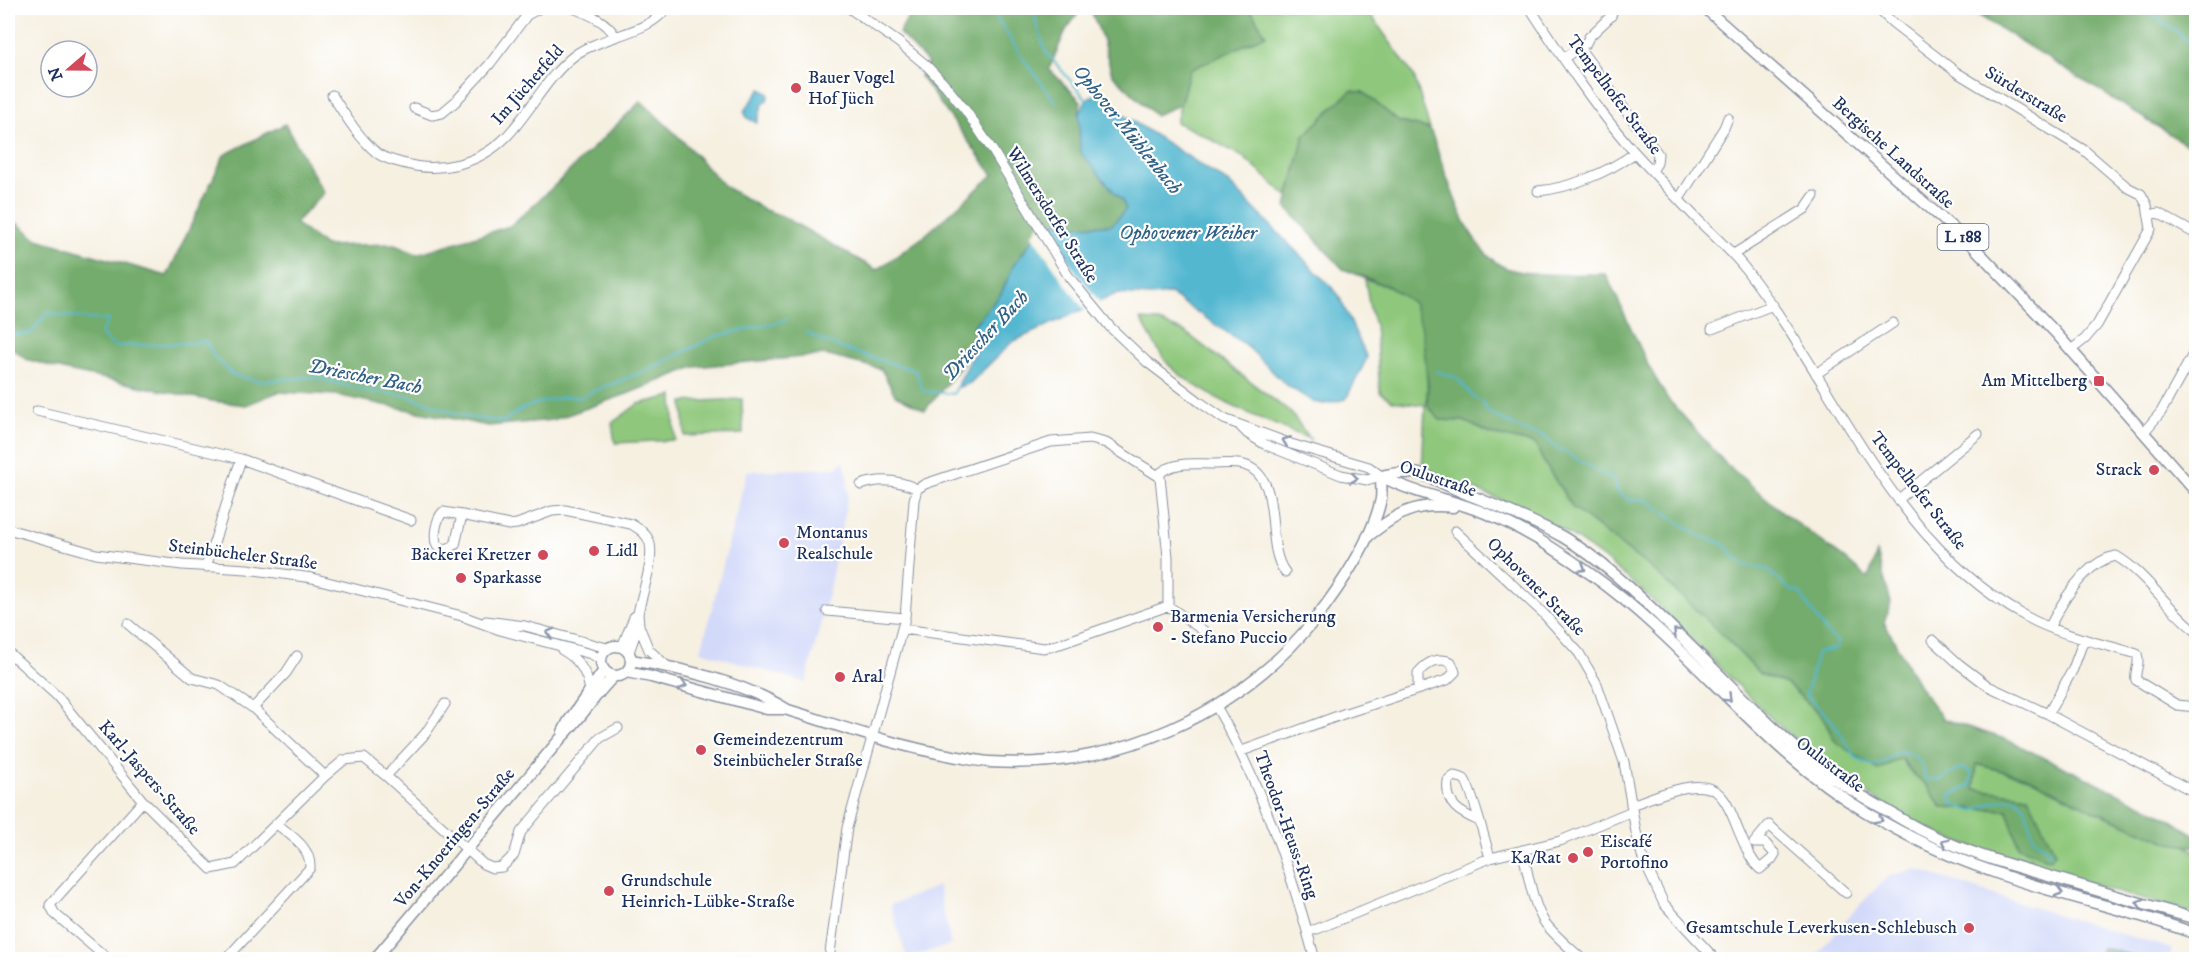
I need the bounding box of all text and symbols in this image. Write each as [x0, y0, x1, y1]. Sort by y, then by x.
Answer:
street label: Tempelhofer Straße [1562, 31, 1666, 159]
north arrow [39, 39, 99, 99]
street label: Im Jücherfeld [487, 40, 569, 130]
water label: Ophover Mühlenbach [1067, 60, 1187, 200]
street label: Sürderstraße [1981, 62, 2071, 128]
text: N [44, 64, 67, 83]
place label: Bauer Vogel Hof Jüch [808, 67, 895, 110]
marker: Bauer Vogel Hof Jüch [789, 81, 803, 95]
street label: Bergische Landstraße [1827, 92, 1959, 214]
street label: Wilmersdorfer Straße [1001, 142, 1103, 287]
water label: Ophovener Weiher [1119, 221, 1259, 246]
road number: L 188 [1938, 224, 1988, 250]
water label: Driescher Bach [938, 285, 1034, 387]
water label: Driescher Bach [306, 354, 424, 400]
place label: Am Mittelberg [1981, 370, 2087, 392]
marker: Am Mittelberg [2092, 374, 2106, 388]
street label: Tempelhofer Straße [1865, 427, 1971, 555]
one-way arrow [1281, 436, 1292, 449]
street label: Oulustraße [1397, 456, 1479, 502]
place label: Strack [2096, 459, 2142, 481]
marker: Strack [2147, 463, 2161, 477]
one-way arrow [1350, 471, 1359, 483]
place label: Montanus Realschule [796, 522, 873, 565]
street label: Ophovener Straße [1482, 533, 1590, 641]
street label: Steinbücheler Straße [167, 535, 319, 575]
marker: Montanus Realschule [777, 536, 791, 550]
place label: Lidl [606, 540, 639, 562]
place label: Bäckerei Kretzer [411, 544, 531, 566]
marker: Lidl [587, 544, 601, 558]
marker: Bäckerei Kretzer [536, 548, 550, 562]
one-way arrow [1576, 561, 1586, 573]
place label: Sparkasse [473, 567, 542, 589]
marker: Sparkasse [454, 571, 468, 585]
place label: Barmenia Versicherung - Stefano Puccio [1170, 606, 1336, 649]
marker: Barmenia Versicherung - Stefano Puccio [1151, 620, 1165, 634]
one-way arrow [546, 627, 556, 640]
one-way arrow [1673, 629, 1684, 640]
place label: Aral [852, 666, 884, 688]
marker: Aral [833, 670, 847, 684]
one-way arrow [677, 678, 688, 690]
one-way arrow [1720, 690, 1731, 701]
street label: Karl-Jaspers-Straße [93, 716, 205, 840]
place label: Gemeindezentrum Steinbücheler Straße [713, 729, 863, 772]
street label: Oulustraße [1791, 732, 1869, 798]
marker: Gemeindezentrum Steinbücheler Straße [694, 743, 708, 757]
street label: Theodor-Heuss-Ring [1249, 748, 1323, 902]
street label: Von-Knoeringen-Straße [389, 764, 520, 913]
one-way arrow [1873, 812, 1883, 823]
place label: Eiscafé Portofino [1600, 831, 1669, 874]
one-way arrow [1940, 837, 1951, 849]
marker: Eiscafé Portofino [1581, 845, 1595, 859]
place label: Ka/Rat [1510, 847, 1561, 869]
marker: Ka/Rat [1566, 851, 1580, 865]
place label: Grundschule Heinrich-Lübke-Straße [621, 870, 795, 913]
marker: Grundschule Heinrich-Lübke-Straße [602, 884, 616, 898]
one-way arrow [2053, 885, 2064, 897]
one-way arrow [2135, 898, 2146, 910]
place label: Gesamtschule Leverkusen-Schlebusch [1686, 917, 1958, 939]
marker: Gesamtschule Leverkusen-Schlebusch [1962, 921, 1976, 935]

